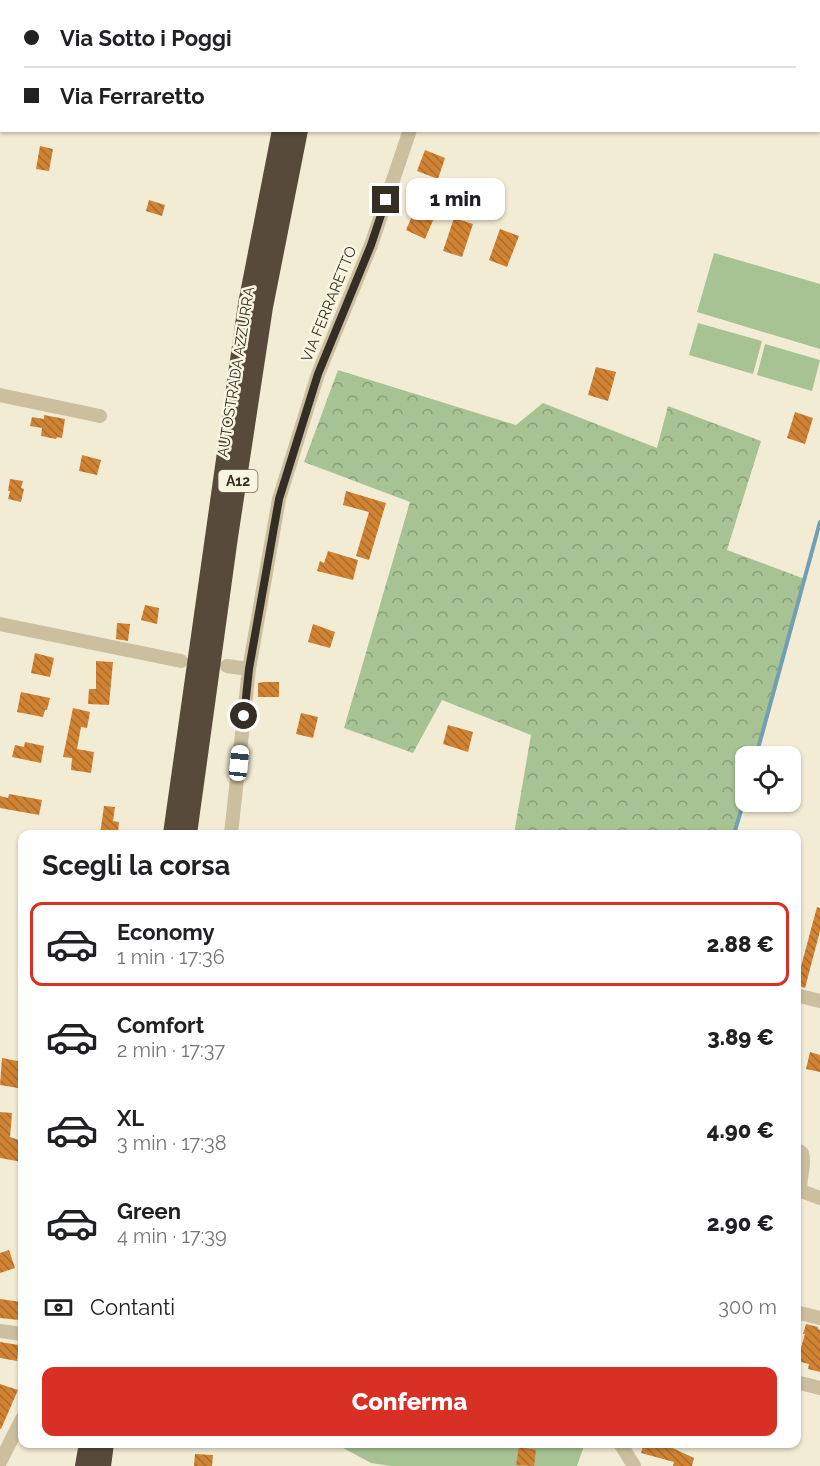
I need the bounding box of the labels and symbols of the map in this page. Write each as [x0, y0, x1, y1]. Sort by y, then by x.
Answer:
callout: 1 min [407, 179, 506, 221]
route end [372, 186, 399, 213]
street label: VIA FERRARETTO [298, 244, 360, 364]
street label: AUTOSTRADA AZZURRA [214, 285, 258, 459]
road number: A12 [218, 470, 258, 492]
route start [230, 702, 257, 729]
car [228, 744, 250, 782]

